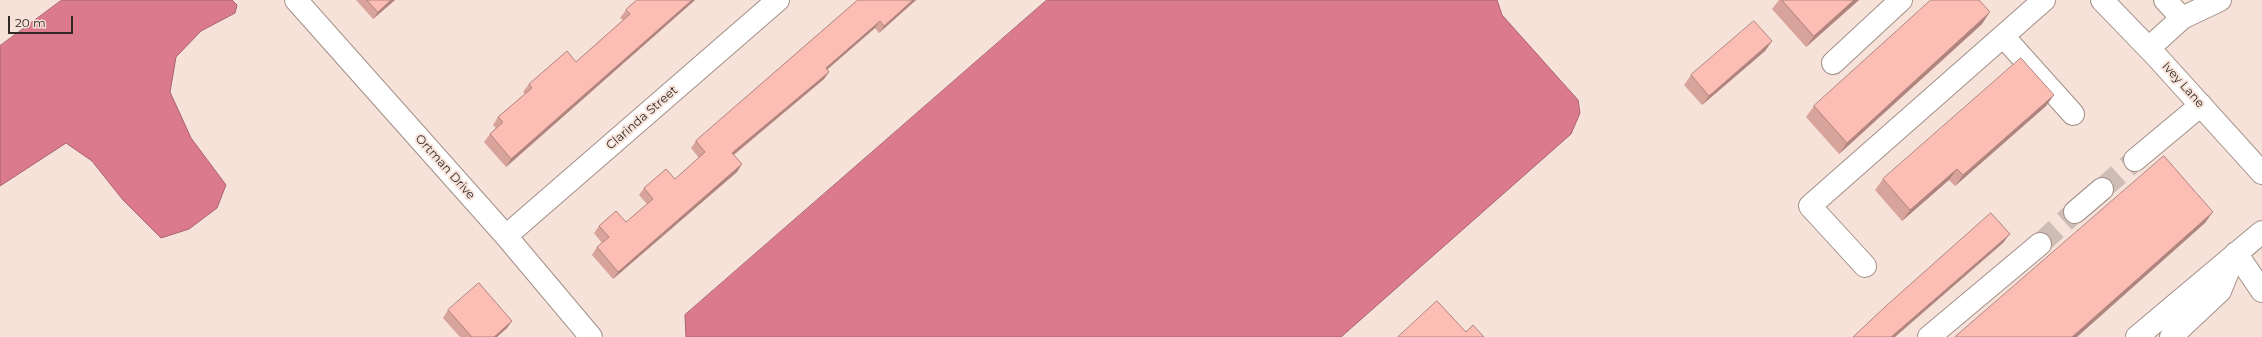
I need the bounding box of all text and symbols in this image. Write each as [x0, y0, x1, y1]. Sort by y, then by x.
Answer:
scale bar [10, 8, 75, 34]
text: 20 m [15, 15, 46, 30]
street label: Ivey Lane [2159, 59, 2207, 111]
street label: Clarinda Street [603, 83, 681, 153]
street label: Ortman Drive [412, 132, 478, 202]

